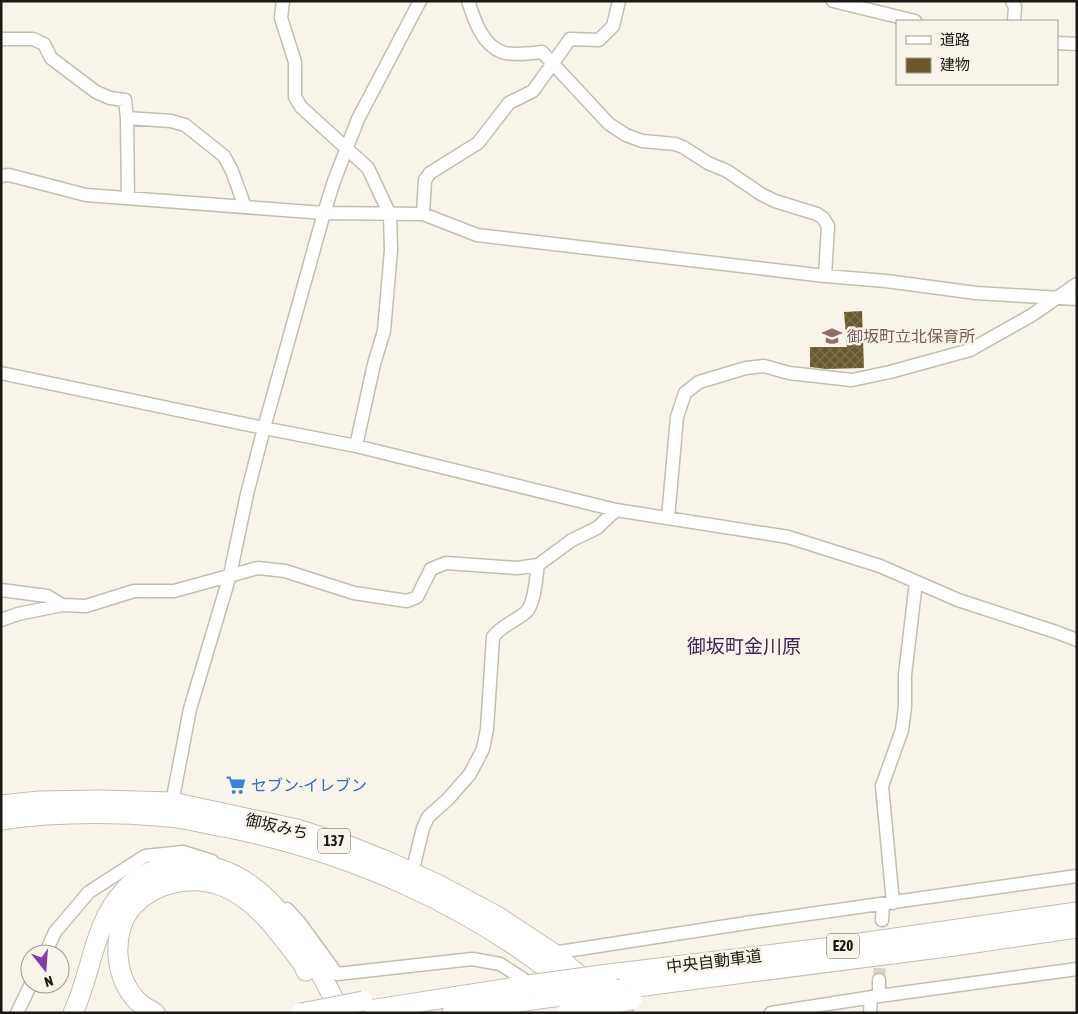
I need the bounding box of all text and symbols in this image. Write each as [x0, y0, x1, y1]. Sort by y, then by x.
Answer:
legend [896, 20, 1058, 85]
text: 道路 [940, 31, 970, 48]
text: 建物 [940, 56, 970, 73]
school or university icon: 御坂町立北保育所 [821, 325, 843, 347]
place label: 御坂町立北保育所 [847, 327, 975, 345]
district label: 御坂町金川原 [687, 635, 801, 657]
supermarket icon: セブン-イレブン [225, 774, 247, 796]
place label: セブン-イレブン [251, 776, 367, 794]
street label: 御坂みち [244, 810, 310, 842]
road number: 137 [318, 828, 350, 854]
road number: E20 [827, 934, 859, 958]
north arrow [20, 944, 70, 994]
street label: 中央自動車道 [665, 946, 763, 976]
text: N [43, 973, 55, 990]

